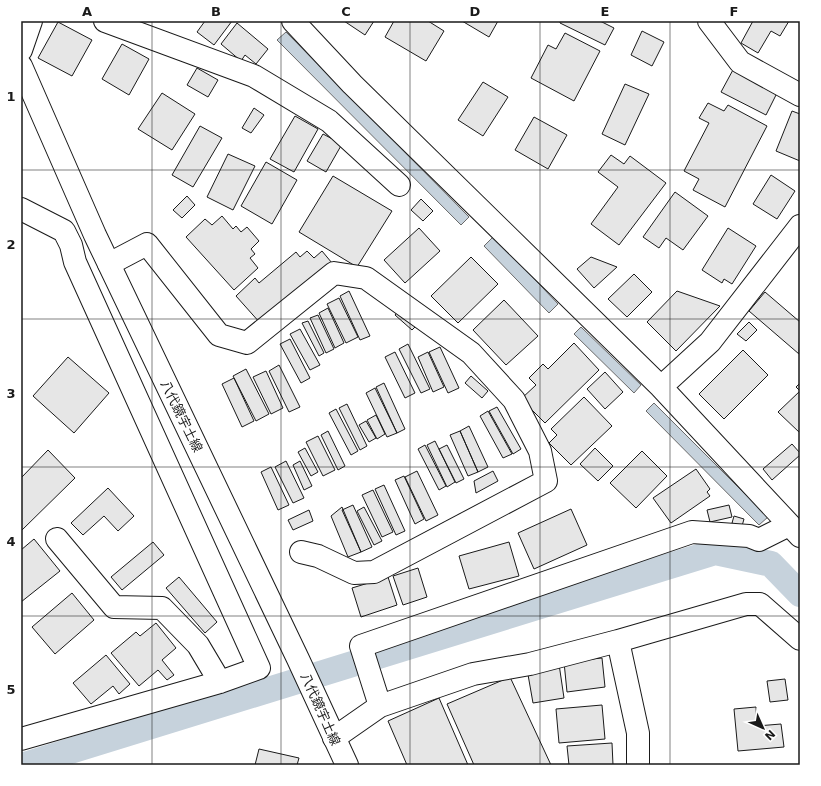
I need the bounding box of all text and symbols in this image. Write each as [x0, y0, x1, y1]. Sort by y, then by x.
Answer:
text: A [82, 4, 92, 19]
text: B [211, 4, 221, 19]
text: C [341, 4, 351, 19]
text: D [470, 4, 481, 19]
text: E [601, 4, 609, 19]
text: F [730, 4, 738, 19]
text: 1 [6, 89, 16, 104]
text: 2 [6, 237, 16, 252]
street label: 八代鏡宇土線 [158, 378, 205, 455]
text: 3 [6, 386, 16, 401]
text: 4 [6, 534, 16, 549]
street label: 八代鏡宇土線 [298, 671, 343, 748]
text: 5 [6, 682, 16, 697]
north arrow [743, 708, 783, 748]
text: N [762, 727, 778, 743]

